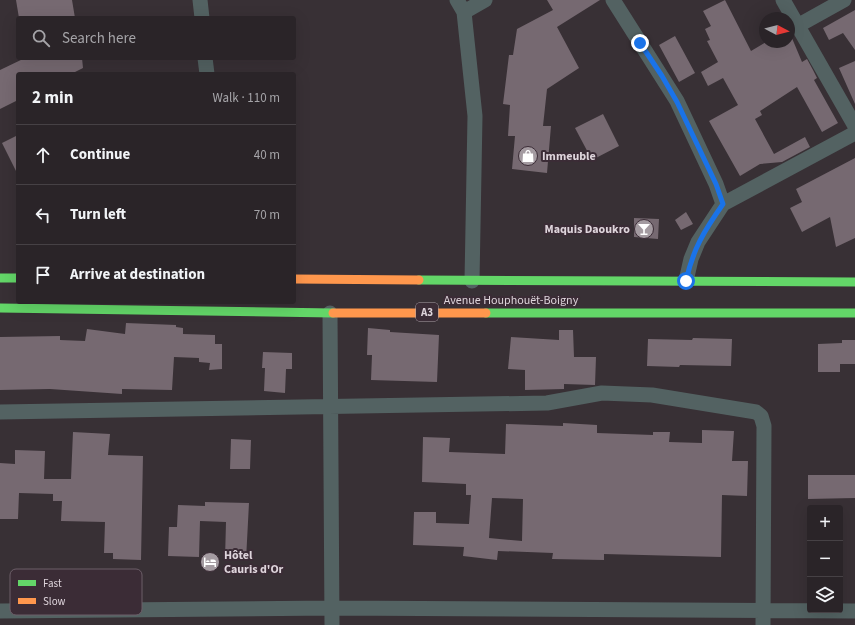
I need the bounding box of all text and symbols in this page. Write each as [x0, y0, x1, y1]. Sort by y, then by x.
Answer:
north arrow [759, 12, 795, 48]
search box [16, 16, 296, 60]
icon: search [30, 27, 52, 49]
text: Search here [62, 28, 136, 49]
route end [631, 34, 649, 52]
text: 2 min [32, 86, 73, 110]
text: Walk · 110 m [212, 89, 280, 107]
icon: ahead [32, 144, 54, 166]
text: Continue [70, 144, 130, 165]
shop icon: Immeuble [517, 145, 539, 167]
text: 40 m [254, 146, 280, 164]
place label: Immeuble [542, 148, 596, 165]
icon: left [32, 204, 54, 226]
text: Turn left [70, 204, 126, 225]
text: 70 m [254, 206, 280, 224]
bar icon: Maquis Daoukro [633, 218, 655, 240]
place label: Maquis Daoukro [544, 221, 630, 238]
icon: arrive [32, 264, 54, 286]
text: Arrive at destination [70, 264, 205, 285]
route start [677, 272, 695, 290]
street label: Avenue Houphouët-Boigny [444, 292, 579, 309]
road number: A3 [416, 303, 438, 321]
map controls [807, 505, 843, 613]
button: + [807, 505, 843, 541]
button: − [807, 541, 843, 577]
place label: Hôtel Cauris d'Or [224, 547, 284, 578]
hotel icon: Hôtel Cauris d'Or [199, 551, 221, 573]
legend [10, 569, 142, 615]
text: Fast [43, 576, 62, 591]
button: layers [807, 577, 843, 613]
text: Slow [43, 594, 66, 609]

